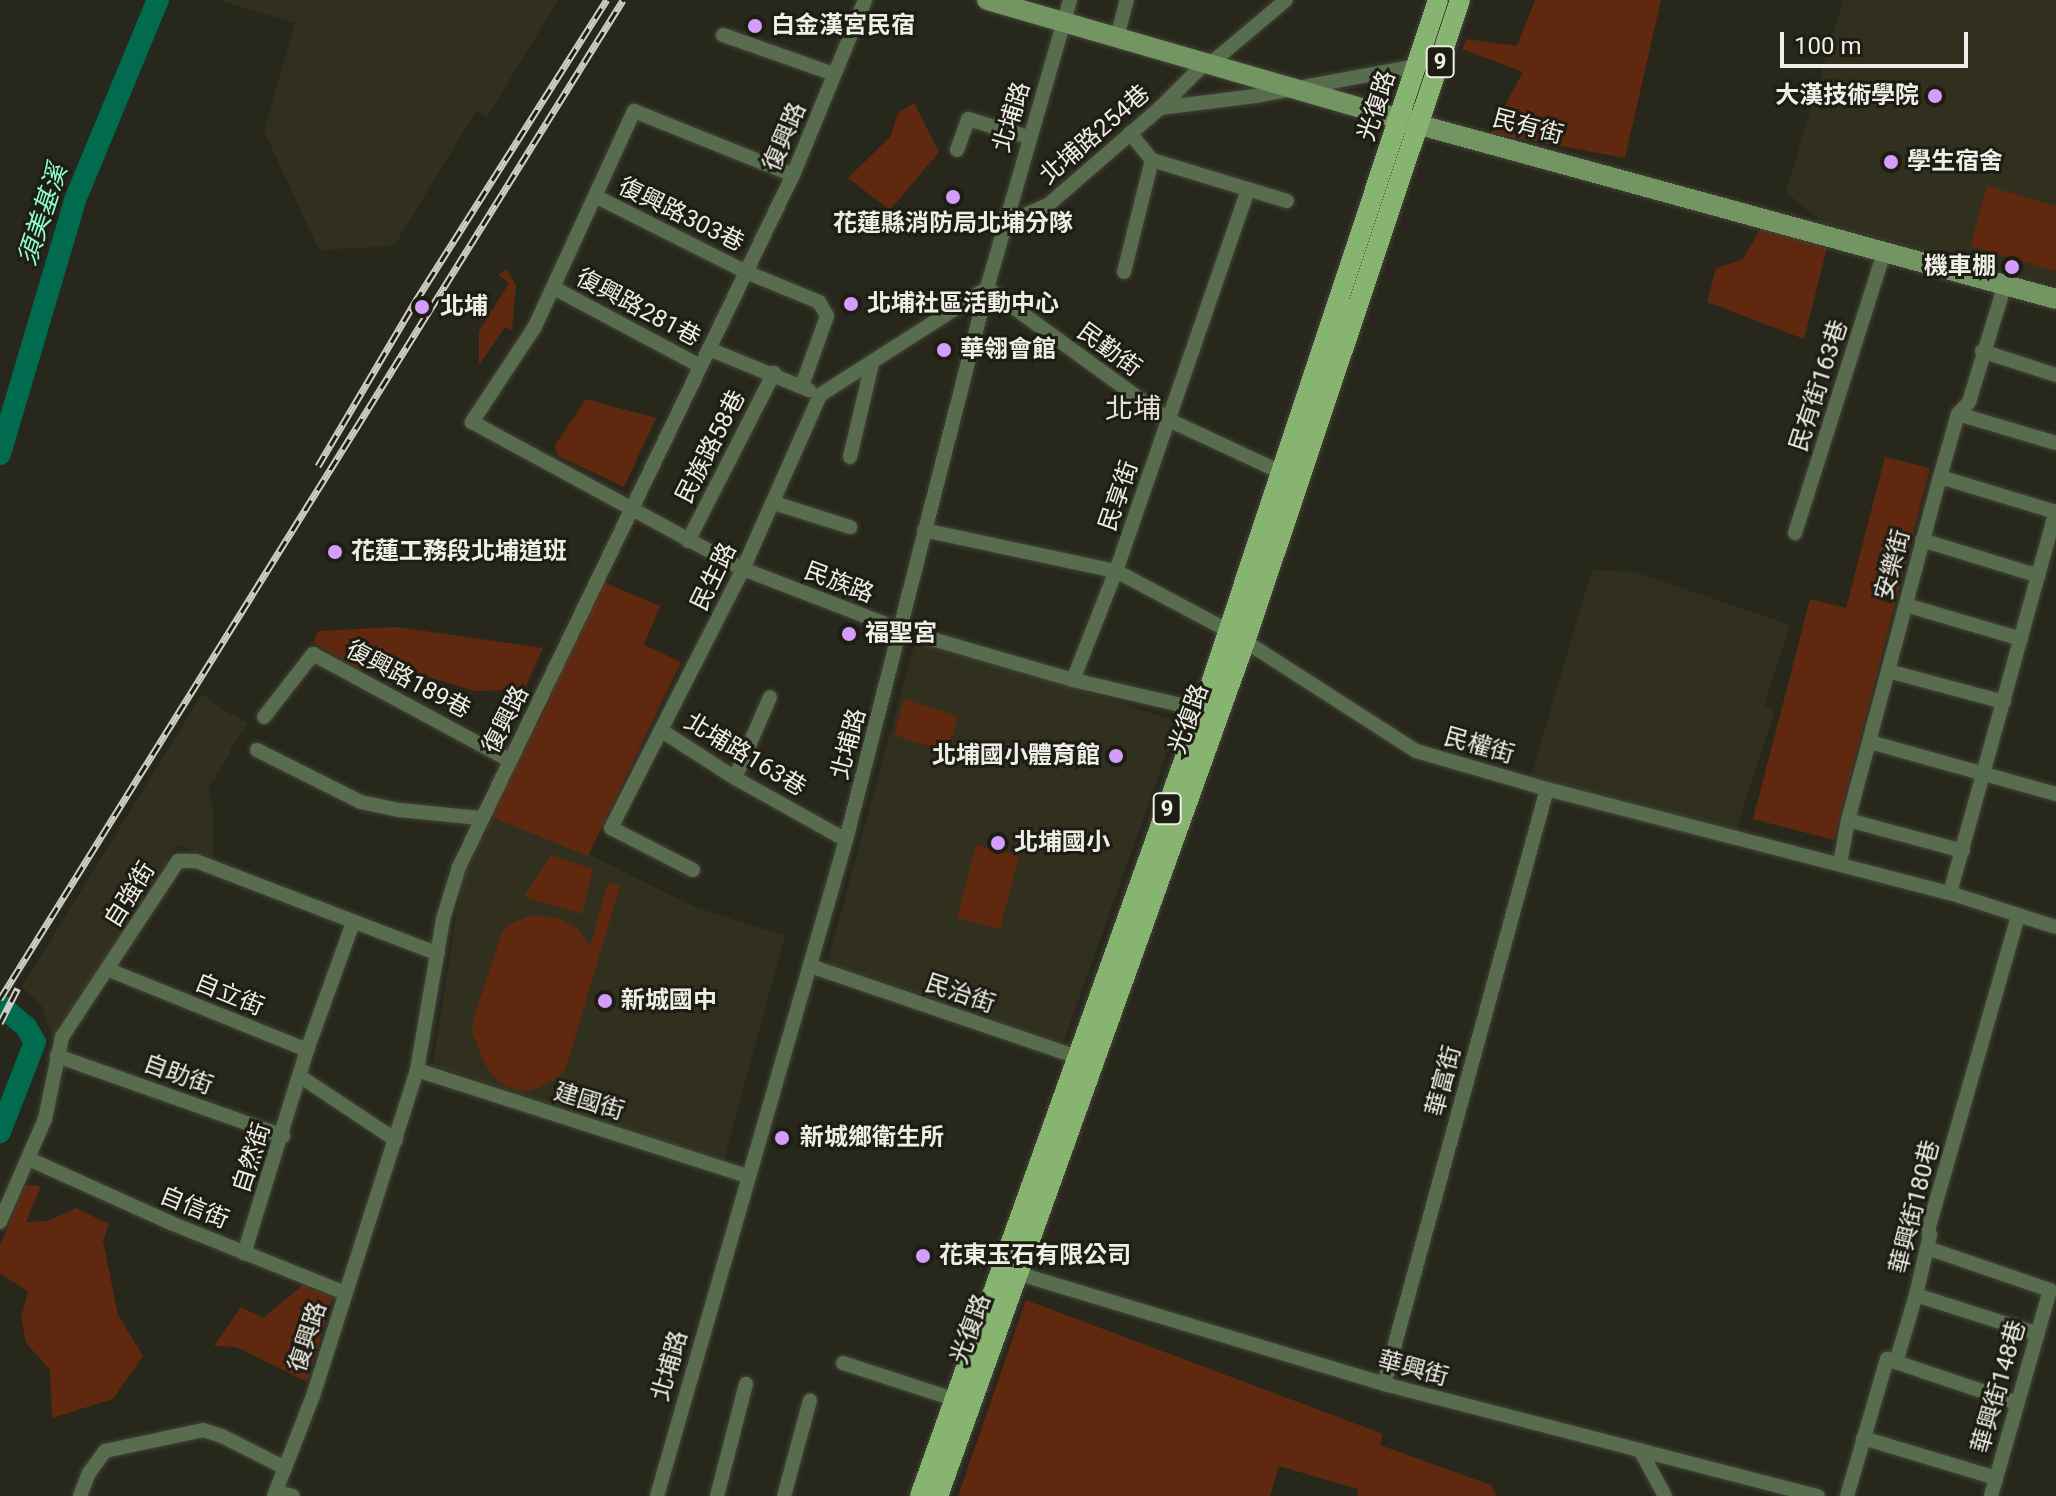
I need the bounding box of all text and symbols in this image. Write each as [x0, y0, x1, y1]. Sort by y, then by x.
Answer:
place label: 白金漢宮民宿 [771, 12, 915, 40]
scale bar [1784, 16, 1972, 66]
marker: 白金漢宮民宿 [746, 17, 764, 35]
text: 100 m [1794, 32, 1861, 60]
road number: 9 [1424, 44, 1456, 80]
street label: 光復路 [1352, 67, 1402, 145]
street label: 北埔路 [988, 78, 1036, 156]
street label: 北埔路254巷 [1034, 79, 1156, 191]
place label: 大漢技術學院 [1775, 82, 1919, 110]
marker: 大漢技術學院 [1926, 87, 1944, 105]
street label: 復興路 [758, 98, 812, 176]
street label: 民有街 [1489, 104, 1567, 150]
place label: 學生宿舍 [1907, 148, 2003, 176]
marker: 學生宿舍 [1882, 153, 1900, 171]
water label: 須美基溪 [12, 161, 74, 269]
street label: 復興路303巷 [613, 172, 749, 258]
marker: 花蓮縣消防局北埔分隊 [944, 188, 962, 206]
place label: 花蓮縣消防局北埔分隊 [833, 210, 1073, 238]
place label: 機車棚 [1924, 253, 1996, 281]
marker: 機車棚 [2003, 258, 2021, 276]
street label: 復興路281巷 [571, 263, 705, 353]
place label: 北埔社區活動中心 [867, 290, 1059, 318]
place label: 北埔 [440, 293, 488, 321]
marker: 北埔社區活動中心 [842, 295, 860, 313]
marker: 北埔 [411, 296, 433, 318]
street label: 民勤街 [1071, 317, 1147, 383]
street label: 民有街163巷 [1784, 317, 1854, 455]
place label: 華翎會館 [960, 336, 1056, 364]
marker: 華翎會館 [935, 341, 953, 359]
street label: 民族路58巷 [670, 386, 752, 508]
district label: 北埔 [1105, 392, 1161, 426]
street label: 民享街 [1094, 457, 1144, 535]
street label: 安樂街 [1870, 526, 1916, 604]
place label: 花蓮工務段北埔道班 [351, 538, 567, 566]
street label: 民生路 [685, 538, 743, 616]
marker: 花蓮工務段北埔道班 [326, 543, 344, 561]
street label: 民族路 [800, 557, 878, 609]
place label: 福聖宮 [865, 620, 937, 648]
marker: 福聖宮 [840, 625, 858, 643]
street label: 復興路189巷 [341, 635, 475, 725]
street label: 光復路 [1163, 680, 1215, 758]
street label: 復興路 [477, 681, 535, 759]
street label: 北埔路 [826, 705, 872, 783]
street label: 北埔路163巷 [679, 708, 811, 802]
street label: 民權街 [1440, 722, 1518, 770]
place label: 北埔國小體育館 [932, 742, 1100, 770]
marker: 北埔國小體育館 [1107, 747, 1125, 765]
road number: 9 [1151, 791, 1183, 827]
place label: 北埔國小 [1014, 829, 1110, 857]
marker: 北埔國小 [989, 834, 1007, 852]
street label: 自強街 [99, 857, 161, 933]
street label: 自立街 [190, 968, 268, 1022]
street label: 民治街 [921, 969, 999, 1019]
place label: 新城國中 [621, 987, 717, 1015]
marker: 新城國中 [596, 992, 614, 1010]
street label: 華富街 [1421, 1042, 1467, 1120]
street label: 自助街 [139, 1049, 217, 1101]
street label: 建國街 [550, 1078, 628, 1126]
street label: 自然街 [227, 1119, 277, 1197]
place label: 新城鄉衛生所 [800, 1124, 944, 1152]
marker: 新城鄉衛生所 [771, 1127, 793, 1149]
street label: 華興街180巷 [1885, 1137, 1945, 1277]
street label: 自信街 [155, 1181, 233, 1235]
place label: 花東玉石有限公司 [939, 1242, 1131, 1270]
marker: 花東玉石有限公司 [914, 1247, 932, 1265]
street label: 光復路 [945, 1290, 997, 1368]
street label: 復興路 [283, 1298, 333, 1376]
street label: 華興街148巷 [1966, 1317, 2032, 1457]
street label: 北埔路 [646, 1327, 694, 1405]
street label: 華興街 [1374, 1346, 1452, 1392]

